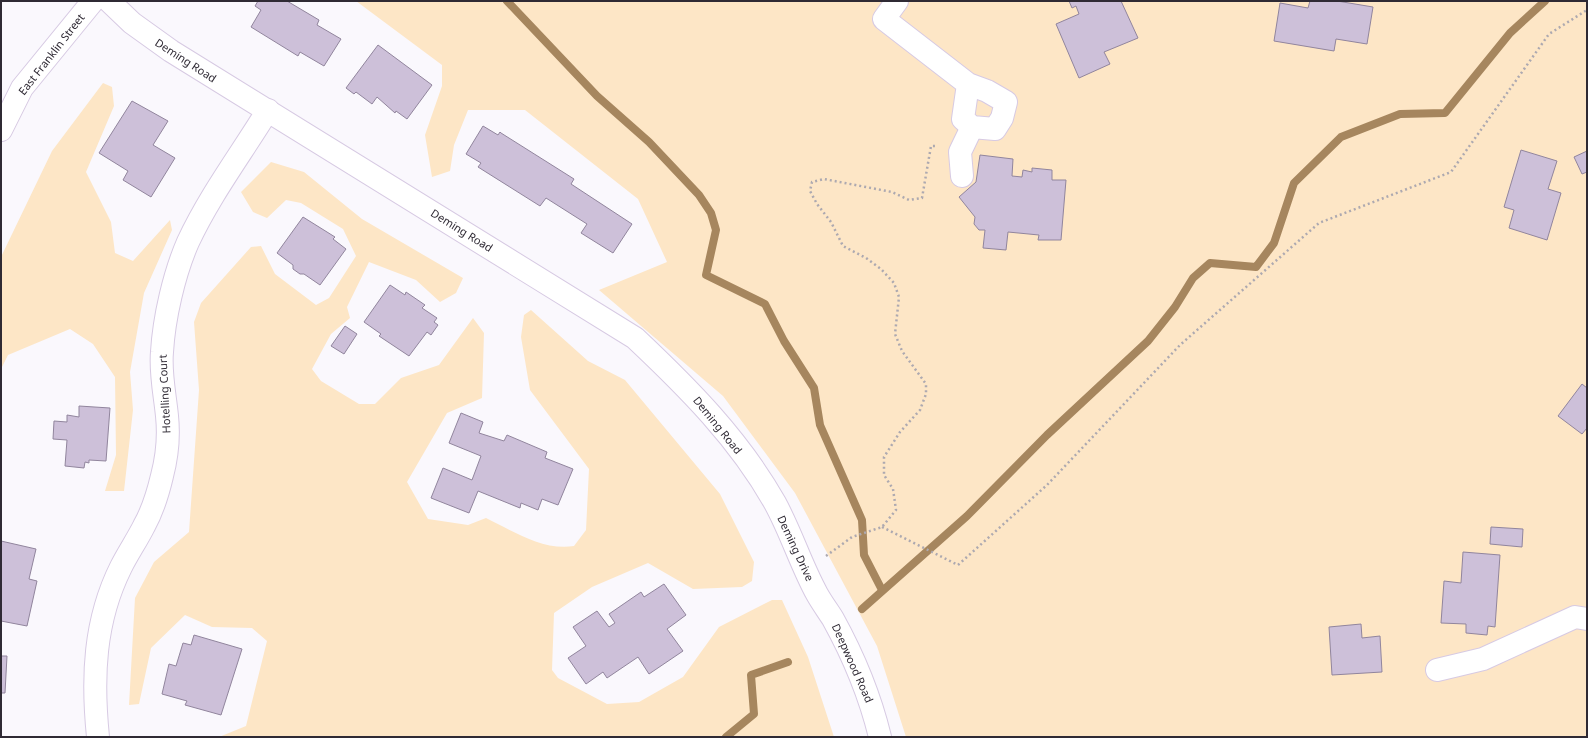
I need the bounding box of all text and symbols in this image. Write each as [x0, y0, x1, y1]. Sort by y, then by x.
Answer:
street label: East Franklin Street [15, 10, 87, 98]
street label: Deming Road [152, 35, 220, 85]
street label: Deming Road [428, 205, 496, 255]
street label: Hotelling Court [154, 354, 174, 434]
street label: Deming Road [690, 393, 746, 457]
street label: Deming Drive [774, 513, 818, 583]
street label: Deepwood Road [829, 621, 877, 705]

